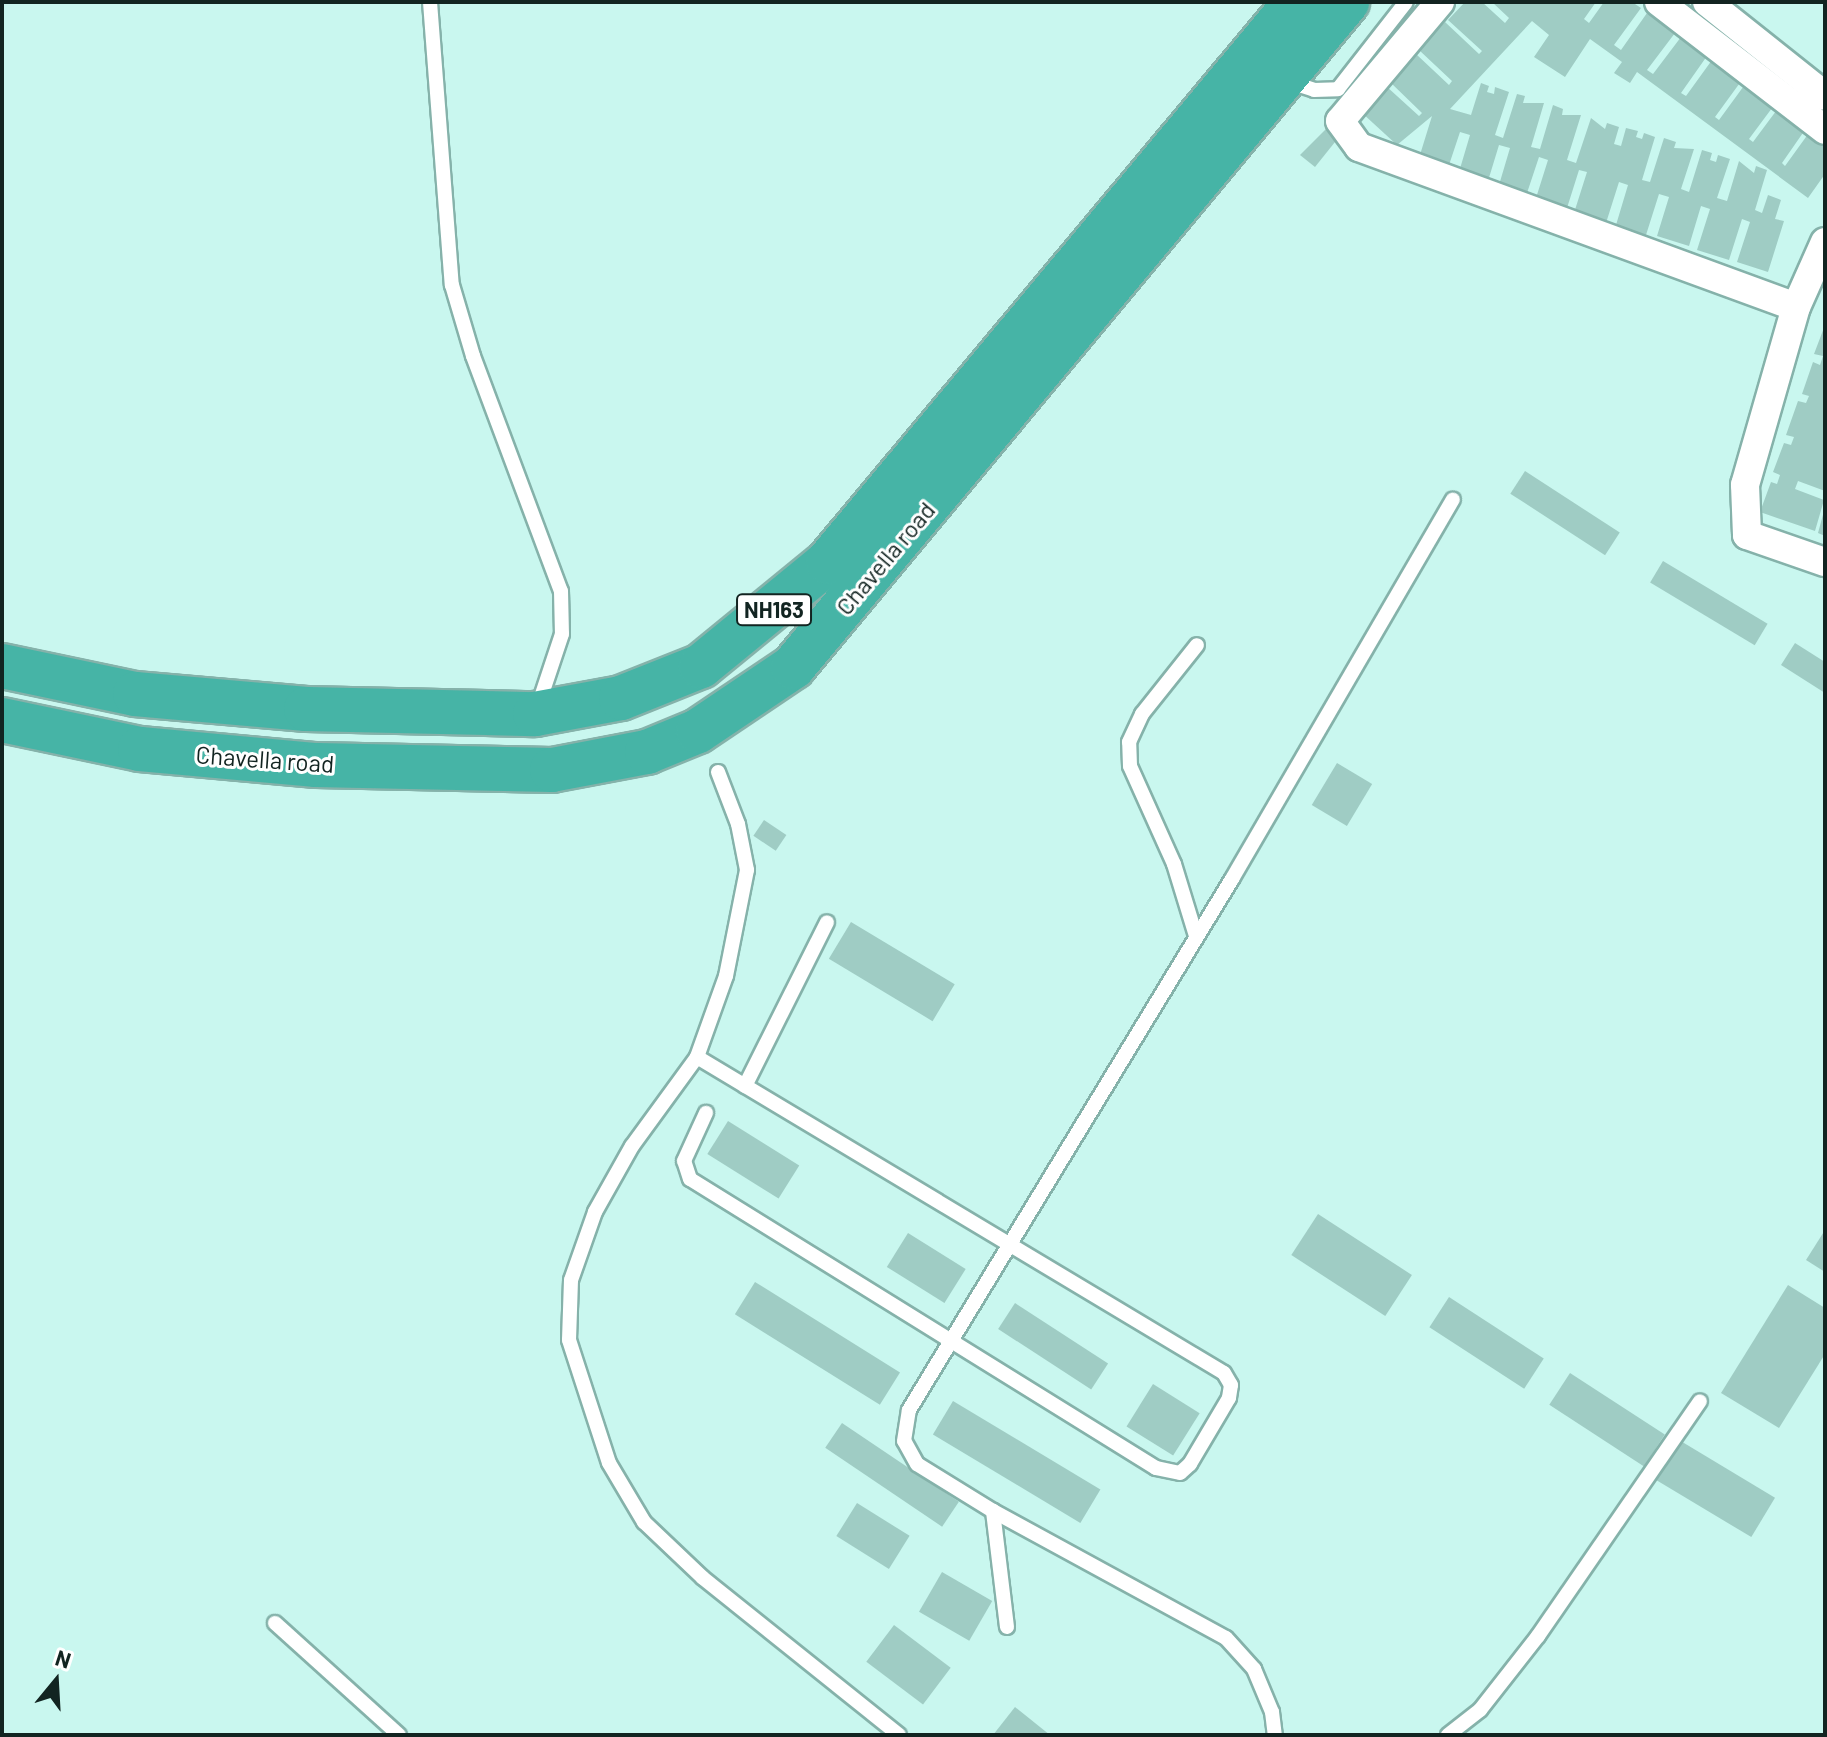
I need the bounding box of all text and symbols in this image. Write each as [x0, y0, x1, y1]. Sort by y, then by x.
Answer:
street label: Chavella road [829, 496, 941, 620]
road number: NH163 [736, 592, 812, 628]
street label: Chavella road [195, 740, 335, 778]
north arrow [16, 1641, 96, 1721]
text: N [52, 1644, 74, 1673]

